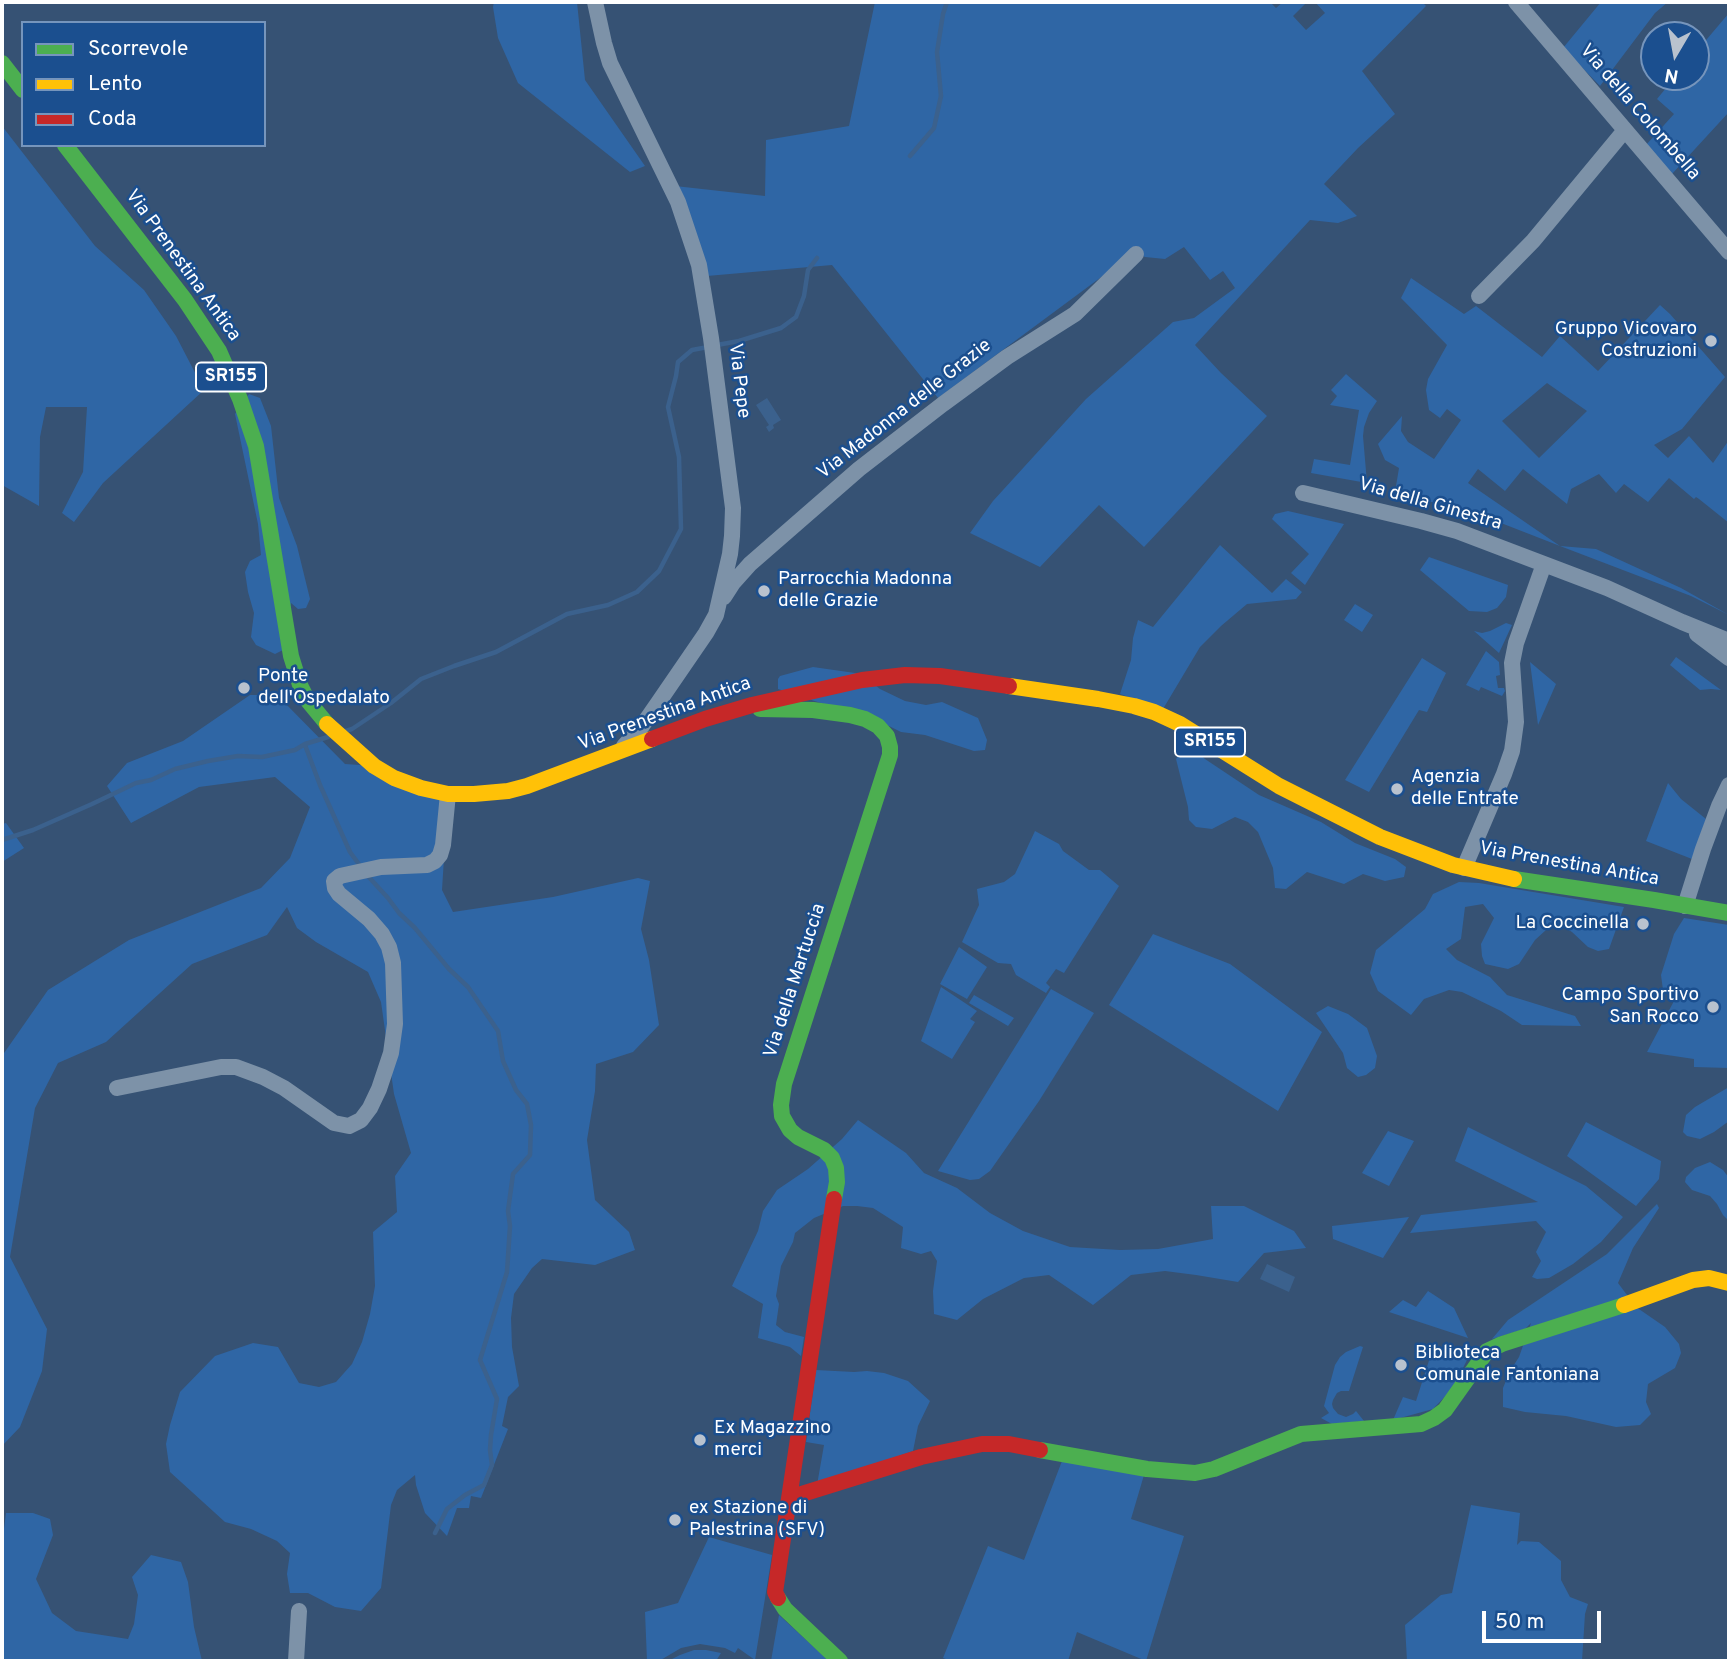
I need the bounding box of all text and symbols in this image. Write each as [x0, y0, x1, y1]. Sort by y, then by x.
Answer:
legend [21, 21, 266, 147]
north arrow [1640, 21, 1710, 91]
text: Scorrevole [88, 36, 188, 63]
street label: Via della Colombella [1574, 40, 1704, 186]
text: N [1663, 62, 1681, 88]
text: Lento [88, 71, 142, 98]
text: Coda [88, 106, 137, 133]
street label: Via Prenestina Antica [119, 186, 245, 346]
place label: Gruppo Vicovaro Costruzioni [1555, 319, 1697, 363]
marker: Gruppo Vicovaro Costruzioni [1703, 333, 1719, 349]
street label: Via Madonna delle Grazie [814, 335, 996, 485]
street label: Via Pepe [722, 342, 754, 420]
road number: SR155 [196, 362, 266, 391]
street label: Via della Ginestra [1356, 474, 1504, 536]
place label: Parrocchia Madonna delle Grazie [778, 569, 952, 613]
marker: Parrocchia Madonna delle Grazie [756, 583, 772, 599]
place label: Ponte dell'Ospedalato [258, 666, 390, 710]
street label: Via Prenestina Antica [576, 673, 754, 757]
marker: Ponte dell'Ospedalato [236, 680, 252, 696]
road number: SR155 [1175, 728, 1245, 756]
place label: Agenzia delle Entrate [1411, 767, 1519, 811]
marker: Agenzia delle Entrate [1389, 781, 1405, 797]
street label: Via Prenestina Antica [1477, 838, 1661, 892]
street label: Via della Martuccia [760, 901, 832, 1061]
place label: La Coccinella [1515, 913, 1629, 935]
marker: La Coccinella [1635, 916, 1651, 932]
place label: Campo Sportivo San Rocco [1562, 985, 1699, 1029]
marker: Campo Sportivo San Rocco [1705, 999, 1721, 1015]
place label: Biblioteca Comunale Fantoniana [1415, 1343, 1599, 1387]
marker: Biblioteca Comunale Fantoniana [1393, 1357, 1409, 1373]
place label: Ex Magazzino merci [714, 1418, 831, 1462]
marker: Ex Magazzino merci [692, 1432, 708, 1448]
place label: ex Stazione di Palestrina (SFV) [689, 1498, 825, 1542]
marker: ex Stazione di Palestrina (SFV) [667, 1512, 683, 1528]
scale bar [1486, 1596, 1605, 1640]
text: 50 m [1495, 1609, 1544, 1636]

